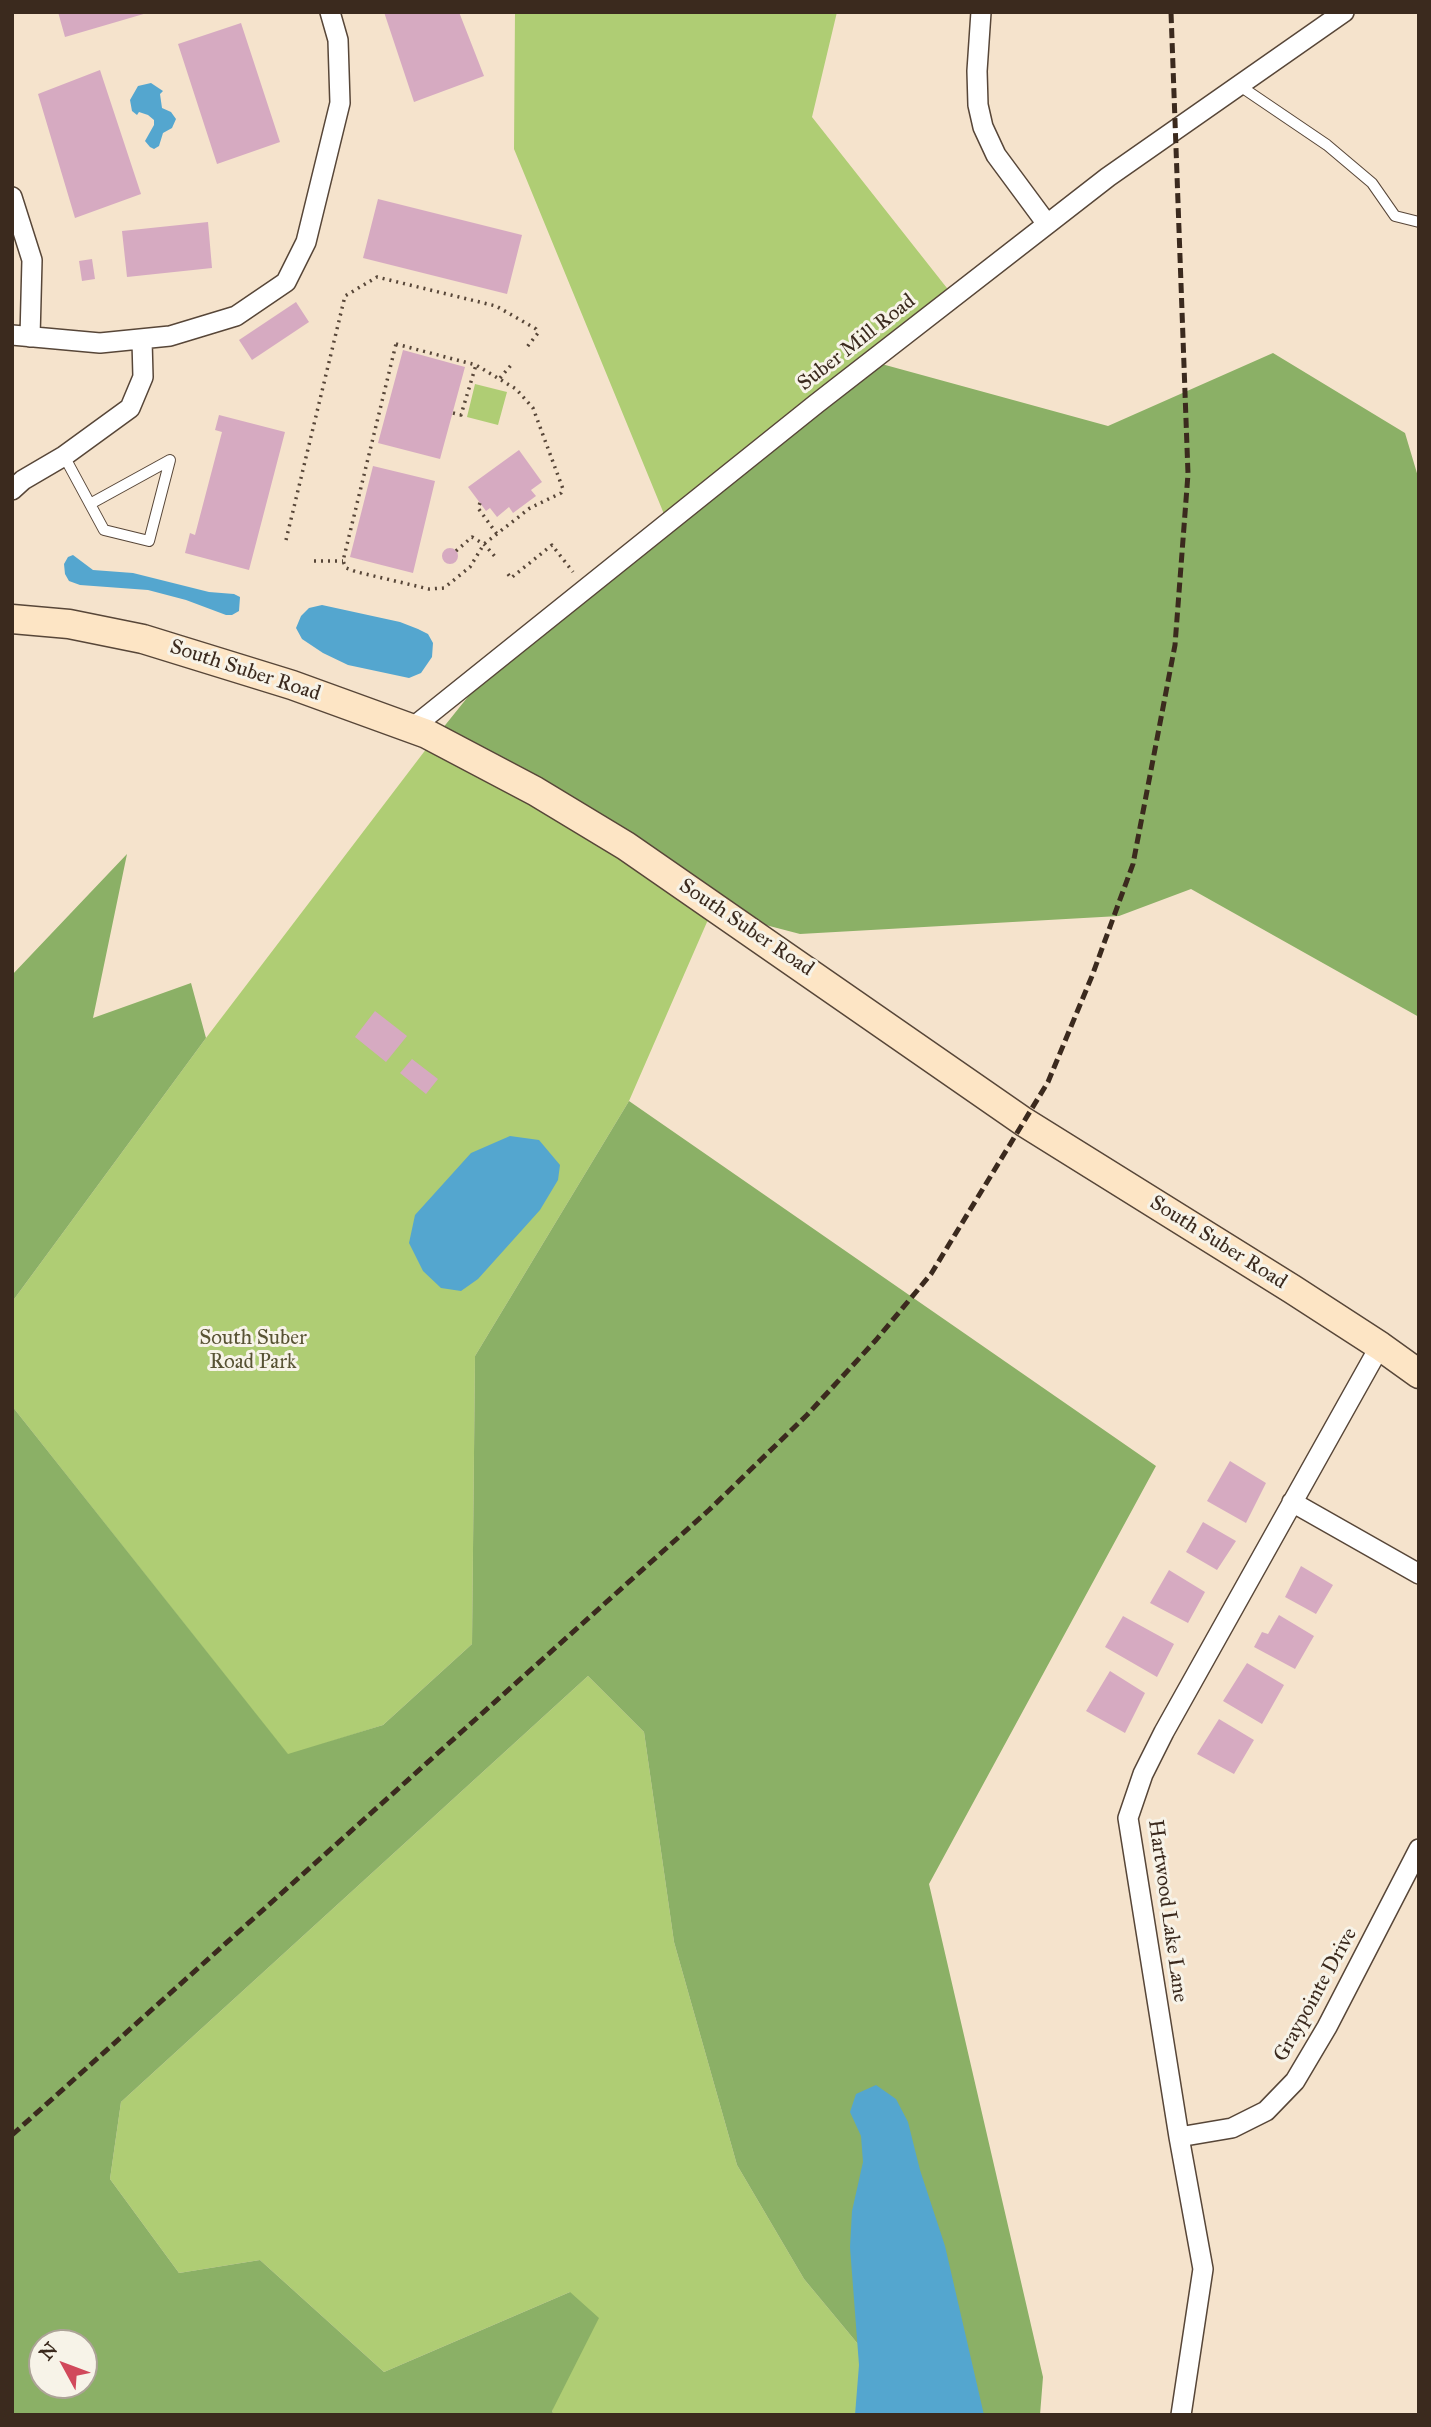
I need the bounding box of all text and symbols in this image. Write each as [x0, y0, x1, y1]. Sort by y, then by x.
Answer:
street label: Suber Mill Road [793, 289, 921, 397]
street label: South Suber Road [166, 635, 324, 707]
street label: South Suber Road [674, 874, 818, 982]
street label: South Suber Road [1145, 1191, 1291, 1295]
park label: South Suber Road Park [199, 1326, 307, 1376]
street label: Hartwood Lake Lane [1142, 1818, 1192, 2004]
street label: Graypointe Drive [1269, 1924, 1363, 2066]
north arrow [28, 2329, 98, 2399]
text: N [34, 2338, 62, 2365]

